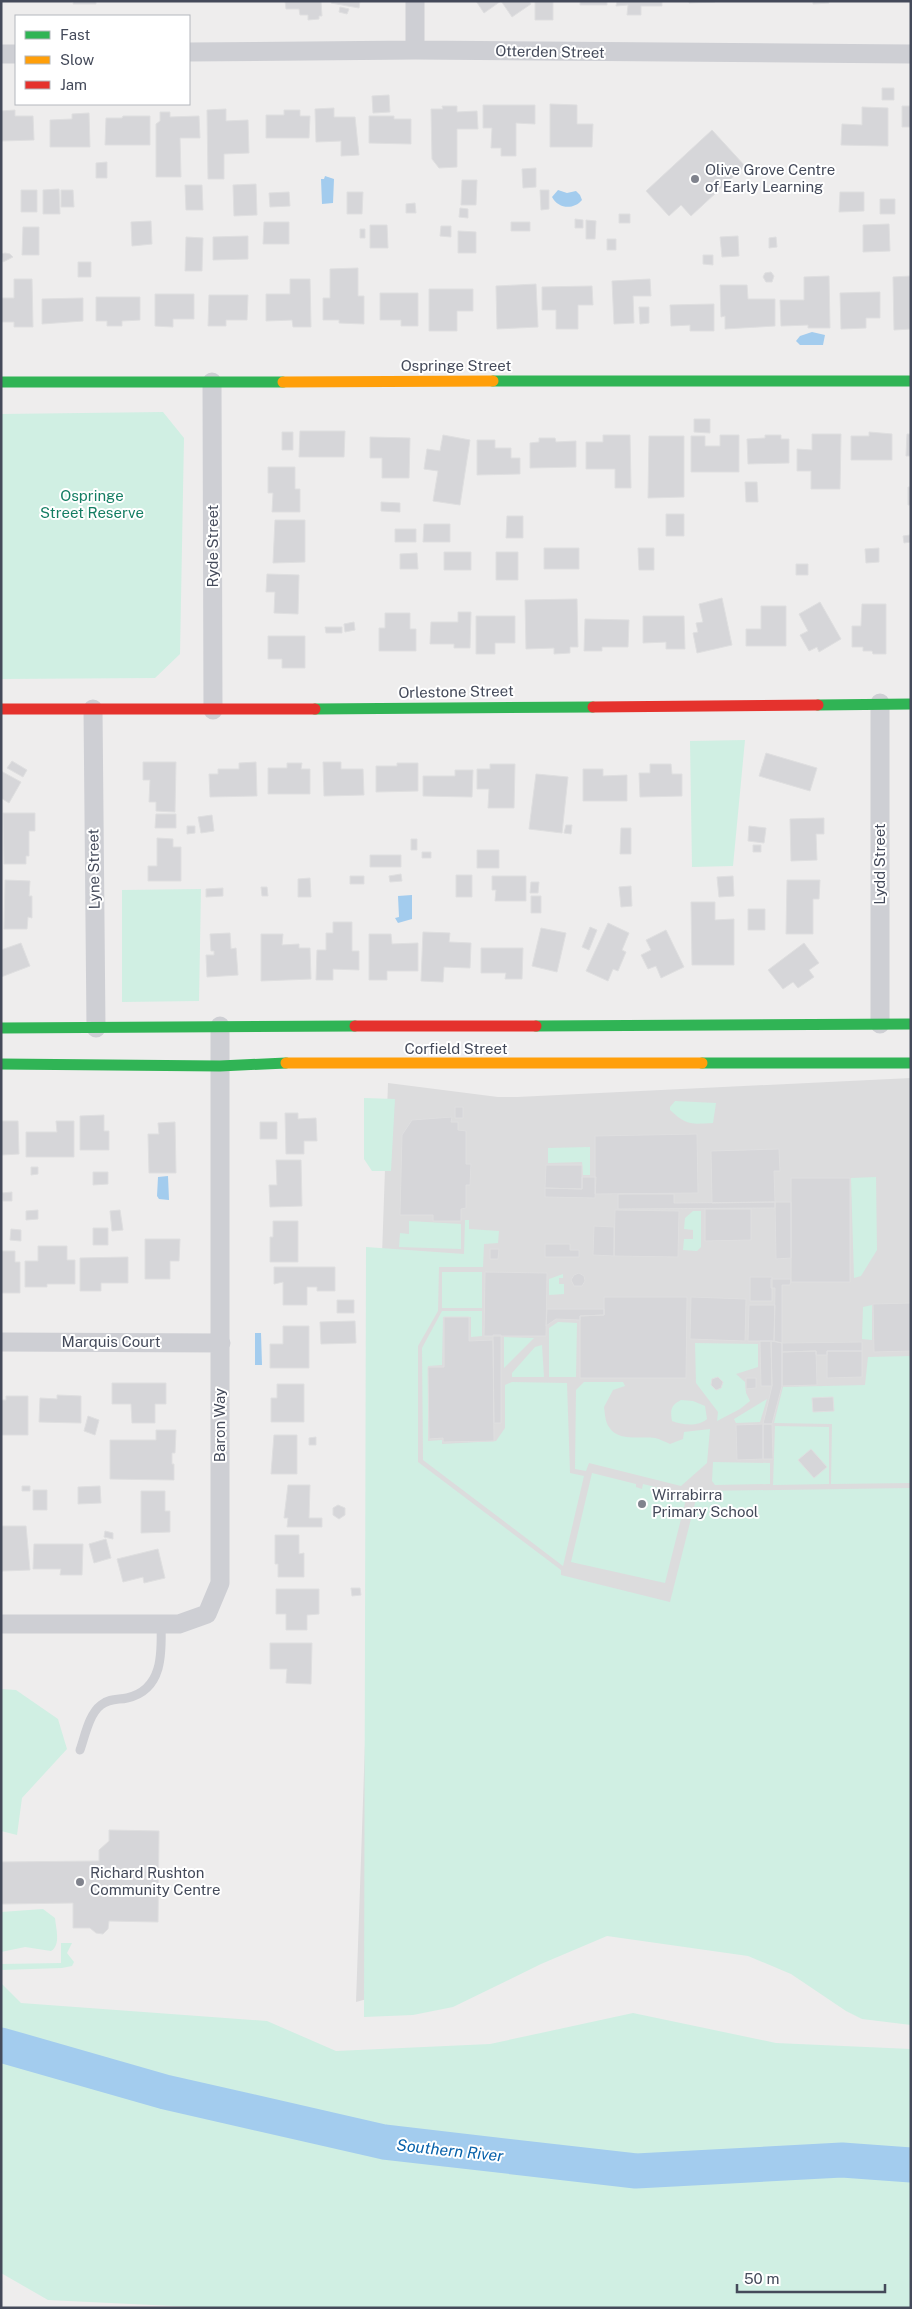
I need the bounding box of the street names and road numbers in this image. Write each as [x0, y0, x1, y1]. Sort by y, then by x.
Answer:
street label: Otterden Street [495, 42, 605, 61]
street label: Ospringe Street [401, 357, 512, 374]
street label: Ryde Street [204, 504, 221, 587]
street label: Orlestone Street [398, 682, 514, 701]
street label: Lydd Street [871, 823, 888, 905]
street label: Lyne Street [84, 828, 103, 909]
street label: Corfield Street [404, 1040, 508, 1057]
street label: Marquis Court [62, 1333, 161, 1350]
street label: Baron Way [211, 1388, 228, 1462]

